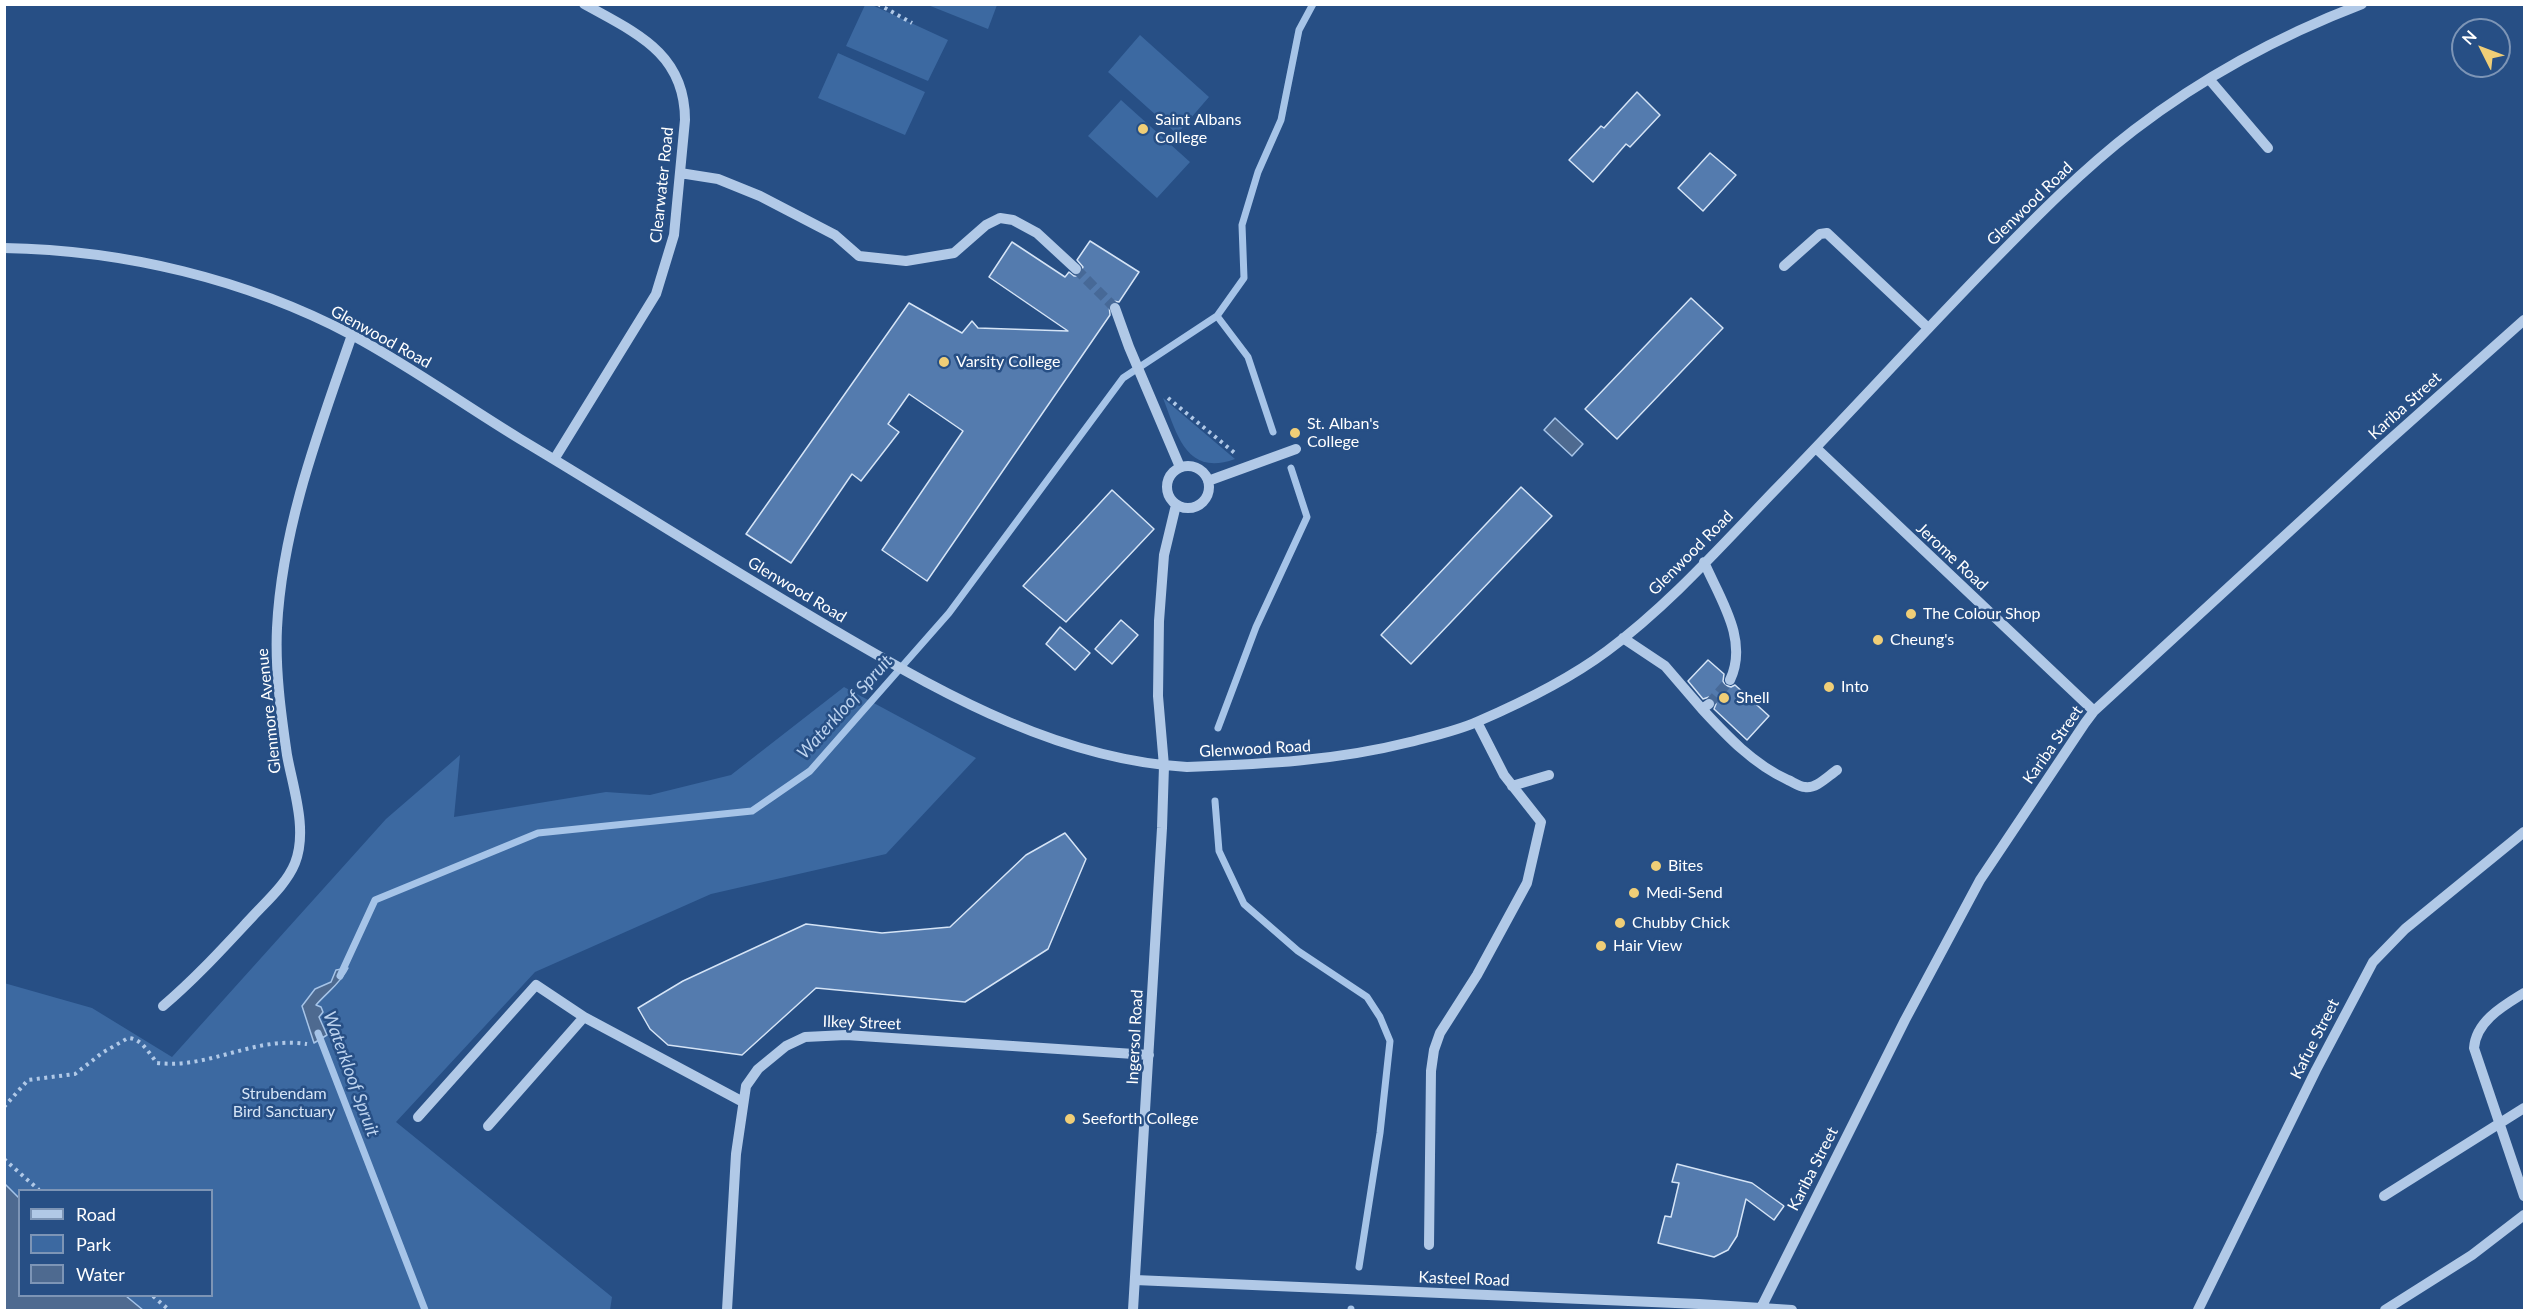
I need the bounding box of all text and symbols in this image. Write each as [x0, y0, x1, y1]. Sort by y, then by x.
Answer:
north arrow [2451, 18, 2511, 78]
text: N [2458, 26, 2480, 48]
place label: Saint Albans College [1155, 110, 1241, 148]
marker: Saint Albans College [1136, 122, 1150, 136]
street label: Clearwater Road [646, 126, 678, 244]
street label: Glenwood Road [1983, 158, 2077, 250]
street label: Glenwood Road [327, 301, 435, 373]
place label: Varsity College [956, 352, 1060, 372]
marker: Varsity College [937, 355, 951, 369]
street label: Kariba Street [2365, 368, 2445, 444]
place label: St. Alban's College [1307, 414, 1379, 452]
marker: St. Alban's College [1288, 426, 1302, 440]
street label: Glenwood Road [1645, 507, 1737, 599]
street label: Jerome Road [1912, 519, 1992, 595]
street label: Glenwood Road [744, 553, 850, 627]
place label: The Colour Shop [1923, 604, 2041, 624]
marker: The Colour Shop [1904, 607, 1918, 621]
place label: Cheung's [1890, 630, 1954, 650]
marker: Cheung's [1871, 633, 1885, 647]
street label: Glenmore Avenue [253, 647, 285, 775]
water label: Waterkloof Spruit [793, 651, 897, 763]
place label: Into [1841, 677, 1869, 697]
marker: Into [1822, 680, 1836, 694]
place label: Shell [1736, 688, 1769, 708]
marker: Shell [1717, 691, 1731, 705]
street label: Kariba Street [2019, 702, 2087, 788]
street label: Glenwood Road [1199, 736, 1311, 762]
place label: Bites [1668, 856, 1703, 876]
marker: Bites [1649, 859, 1663, 873]
place label: Medi-Send [1646, 883, 1723, 903]
marker: Medi-Send [1627, 886, 1641, 900]
place label: Chubby Chick [1632, 913, 1730, 933]
marker: Chubby Chick [1613, 916, 1627, 930]
place label: Hair View [1613, 936, 1682, 956]
marker: Hair View [1594, 939, 1608, 953]
street label: Ingersol Road [1123, 989, 1147, 1085]
street label: Kafue Street [2287, 996, 2343, 1082]
water label: Waterkloof Spruit [318, 1008, 384, 1140]
street label: Ilkey Street [822, 1012, 902, 1034]
park label: Strubendam Bird Sanctuary [233, 1084, 335, 1122]
place label: Seeforth College [1082, 1109, 1199, 1129]
marker: Seeforth College [1063, 1112, 1077, 1126]
street label: Kariba Street [1784, 1124, 1842, 1214]
legend [18, 1189, 213, 1297]
text: Road [76, 1203, 116, 1225]
text: Park [76, 1233, 111, 1255]
text: Water [76, 1263, 125, 1285]
street label: Kasteel Road [1418, 1268, 1510, 1290]

